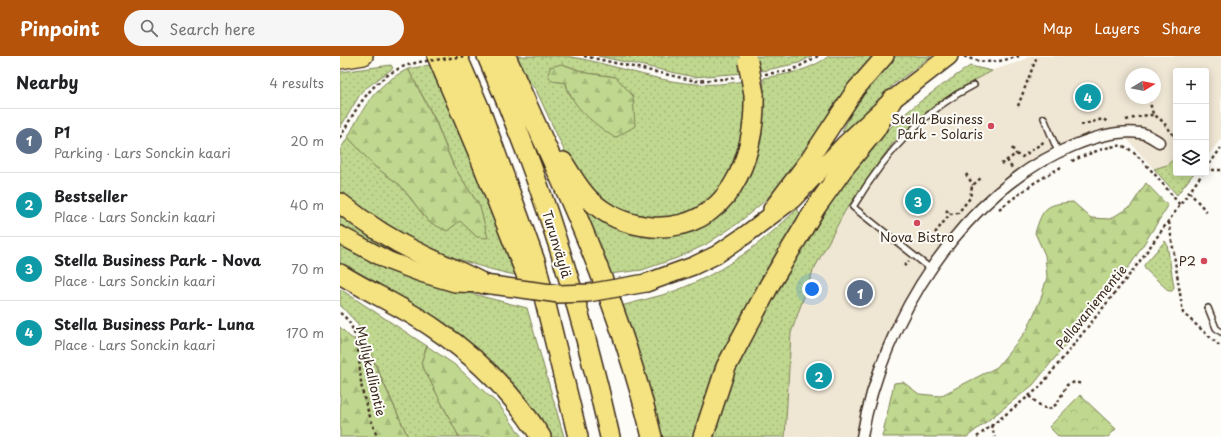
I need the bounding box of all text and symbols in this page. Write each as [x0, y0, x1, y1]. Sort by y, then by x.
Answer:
search box [124, 10, 404, 46]
text: Pinpoint [20, 14, 100, 42]
icon: search [138, 17, 160, 39]
text: Search here [170, 17, 255, 40]
text: Map [1043, 18, 1073, 39]
text: Layers [1095, 18, 1140, 39]
text: Share [1162, 18, 1201, 39]
north arrow [1125, 68, 1161, 104]
map controls [1173, 68, 1209, 176]
button: + [1173, 68, 1209, 104]
text: Nearby [16, 69, 78, 95]
text: 4 results [270, 73, 324, 92]
pin: 4 [1075, 82, 1101, 112]
button: − [1173, 104, 1209, 140]
place label: Stella Business Park - Solaris [891, 109, 983, 143]
text: P1 [54, 120, 70, 143]
marker: Stella Business Park - Solaris [986, 121, 996, 131]
text: 1 [26, 131, 32, 150]
text: 20 m [290, 131, 324, 150]
button: layers [1173, 140, 1209, 176]
text: Parking · Lars Sonckin kaari [54, 143, 231, 162]
text: Bestseller [54, 184, 128, 207]
pin: 3 [905, 186, 931, 216]
text: 2 [24, 195, 34, 214]
text: 40 m [290, 195, 324, 214]
text: Place · Lars Sonckin kaari [54, 207, 216, 226]
street label: Turunväylä [538, 208, 577, 281]
marker: Nova Bistro [912, 218, 922, 228]
place label: Nova Bistro [880, 227, 954, 246]
text: Stella Business Park - Nova [54, 248, 261, 271]
place label: P2 [1179, 251, 1196, 270]
marker: P2 [1199, 256, 1209, 266]
text: 3 [25, 259, 33, 278]
text: 70 m [291, 259, 324, 278]
street label: Pellavaniementie [1051, 260, 1131, 353]
text: Place · Lars Sonckin kaari [54, 271, 216, 290]
pin: 1 [847, 278, 873, 308]
your location [802, 279, 822, 299]
text: Stella Business Park- Luna [54, 312, 255, 335]
text: 4 [25, 323, 33, 342]
text: 170 m [286, 323, 324, 342]
street label: Myllykalliontie [352, 324, 391, 418]
text: Place · Lars Sonckin kaari [54, 335, 216, 354]
pin: 2 [806, 361, 832, 391]

